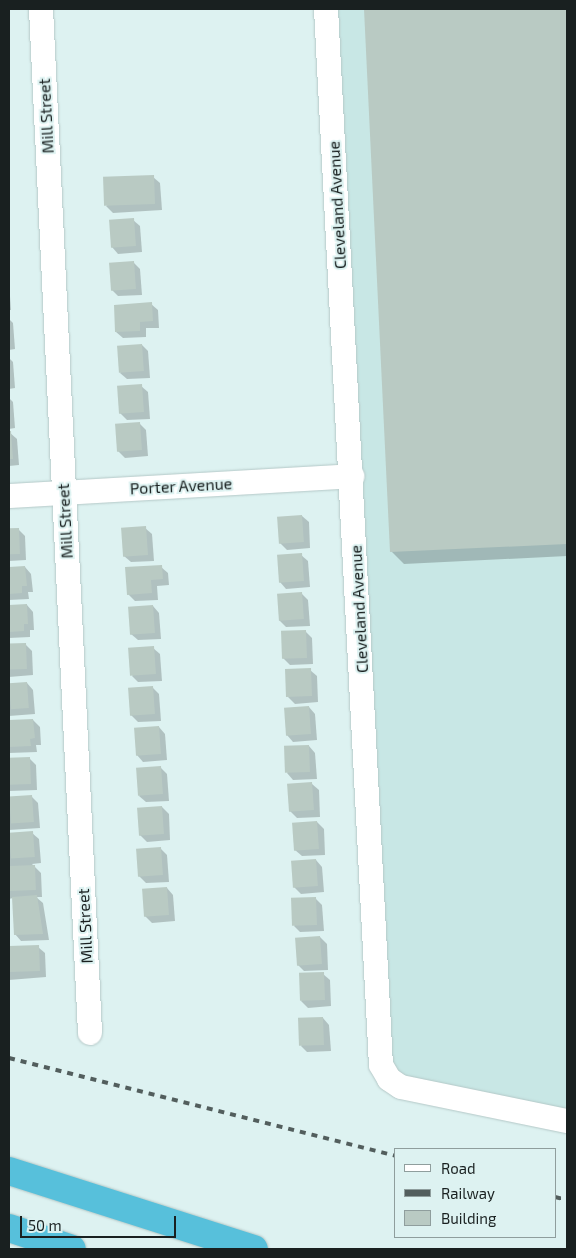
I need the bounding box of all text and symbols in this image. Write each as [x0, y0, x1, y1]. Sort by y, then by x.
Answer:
street label: Mill Street [34, 78, 58, 154]
street label: Cleveland Avenue [324, 140, 350, 270]
street label: Porter Avenue [129, 474, 233, 498]
street label: Mill Street [53, 483, 77, 559]
street label: Cleveland Avenue [346, 544, 372, 674]
street label: Mill Street [73, 888, 97, 964]
legend [394, 1148, 556, 1238]
text: Road [441, 1159, 476, 1177]
text: Railway [441, 1184, 495, 1202]
scale bar [22, 1206, 179, 1238]
text: Building [441, 1209, 496, 1227]
text: 50 m [28, 1216, 62, 1234]

